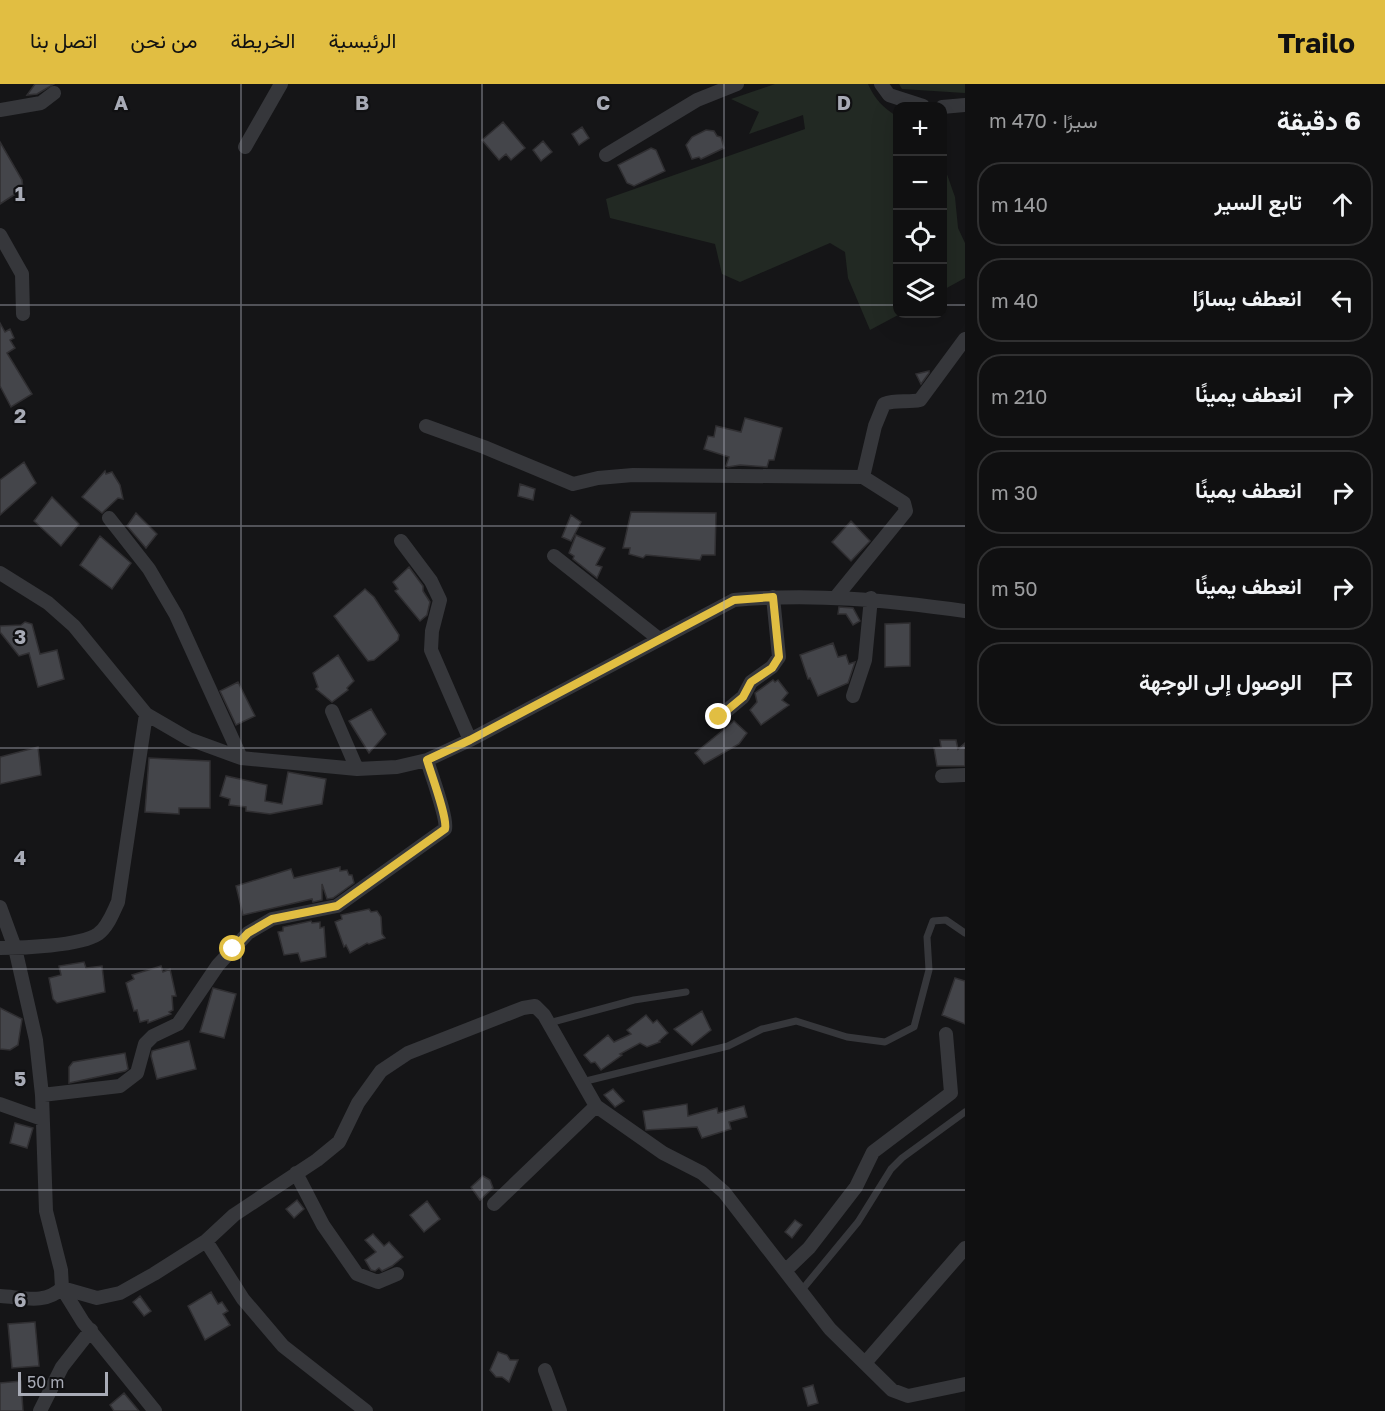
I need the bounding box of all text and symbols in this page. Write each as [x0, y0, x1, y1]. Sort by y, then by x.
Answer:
text: Trailo [1277, 26, 1355, 59]
text: اتصل بنا [30, 27, 97, 53]
text: من نحن [130, 27, 198, 53]
text: الخريطة [231, 27, 295, 53]
text: الرئيسية [328, 27, 396, 53]
text: A [114, 90, 128, 114]
text: B [355, 90, 369, 114]
text: C [596, 90, 610, 114]
text: D [837, 90, 851, 114]
map controls [893, 102, 947, 318]
button: + [893, 102, 947, 156]
text: 6 دقيقة [1277, 105, 1361, 136]
text: سيرًا · 470 m [989, 108, 1098, 132]
button: − [893, 156, 947, 210]
text: 1 [15, 181, 25, 205]
text: تابع السير [1214, 188, 1302, 215]
icon: ahead [1326, 188, 1359, 221]
text: 140 m [991, 192, 1048, 216]
button: locate [893, 210, 947, 264]
button: layers [893, 264, 947, 318]
text: انعطف يسارًا [1192, 284, 1302, 311]
icon: left [1326, 284, 1359, 317]
text: 40 m [991, 288, 1038, 312]
text: انعطف يمينًا [1195, 380, 1302, 407]
icon: right [1326, 380, 1359, 413]
text: 210 m [991, 384, 1047, 408]
text: 2 [14, 403, 26, 427]
text: انعطف يمينًا [1195, 476, 1302, 503]
icon: right [1326, 476, 1359, 509]
text: 30 m [991, 480, 1038, 504]
text: انعطف يمينًا [1195, 572, 1302, 599]
icon: right [1326, 572, 1359, 605]
text: 50 m [991, 576, 1038, 600]
text: 3 [14, 624, 26, 648]
text: الوصول إلى الوجهة [1139, 668, 1302, 695]
icon: arrive [1326, 668, 1359, 701]
route end [705, 703, 731, 729]
text: 4 [14, 845, 26, 869]
route start [219, 935, 245, 961]
text: 5 [14, 1066, 26, 1090]
text: 6 [14, 1287, 26, 1311]
scale bar [18, 1369, 108, 1396]
text: 50 m [27, 1372, 64, 1392]

